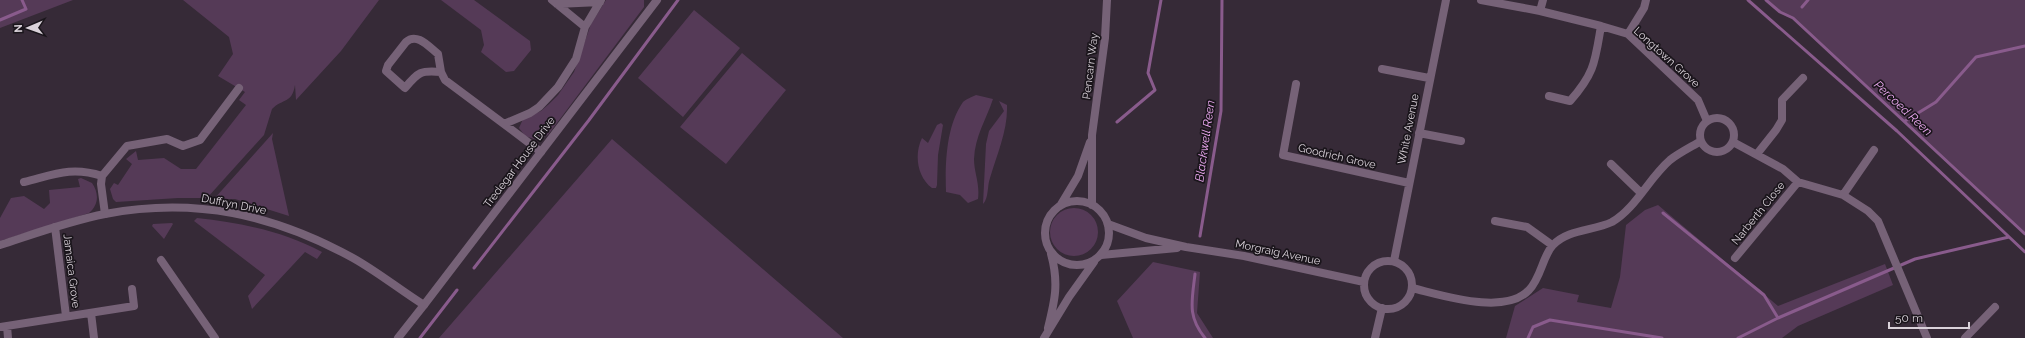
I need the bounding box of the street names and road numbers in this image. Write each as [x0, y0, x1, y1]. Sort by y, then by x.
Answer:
street label: Longtown Grove [1631, 24, 1703, 91]
street label: Pencarn Way [1080, 32, 1101, 100]
street label: White Avenue [1395, 92, 1422, 165]
street label: Tredegar House Drive [481, 114, 558, 210]
street label: Goodrich Grove [1297, 141, 1378, 172]
street label: Narberth Close [1729, 179, 1788, 247]
street label: Duffryn Drive [200, 192, 268, 217]
street label: Jamaica Grove [61, 233, 83, 309]
street label: Morgraig Avenue [1234, 237, 1322, 268]

